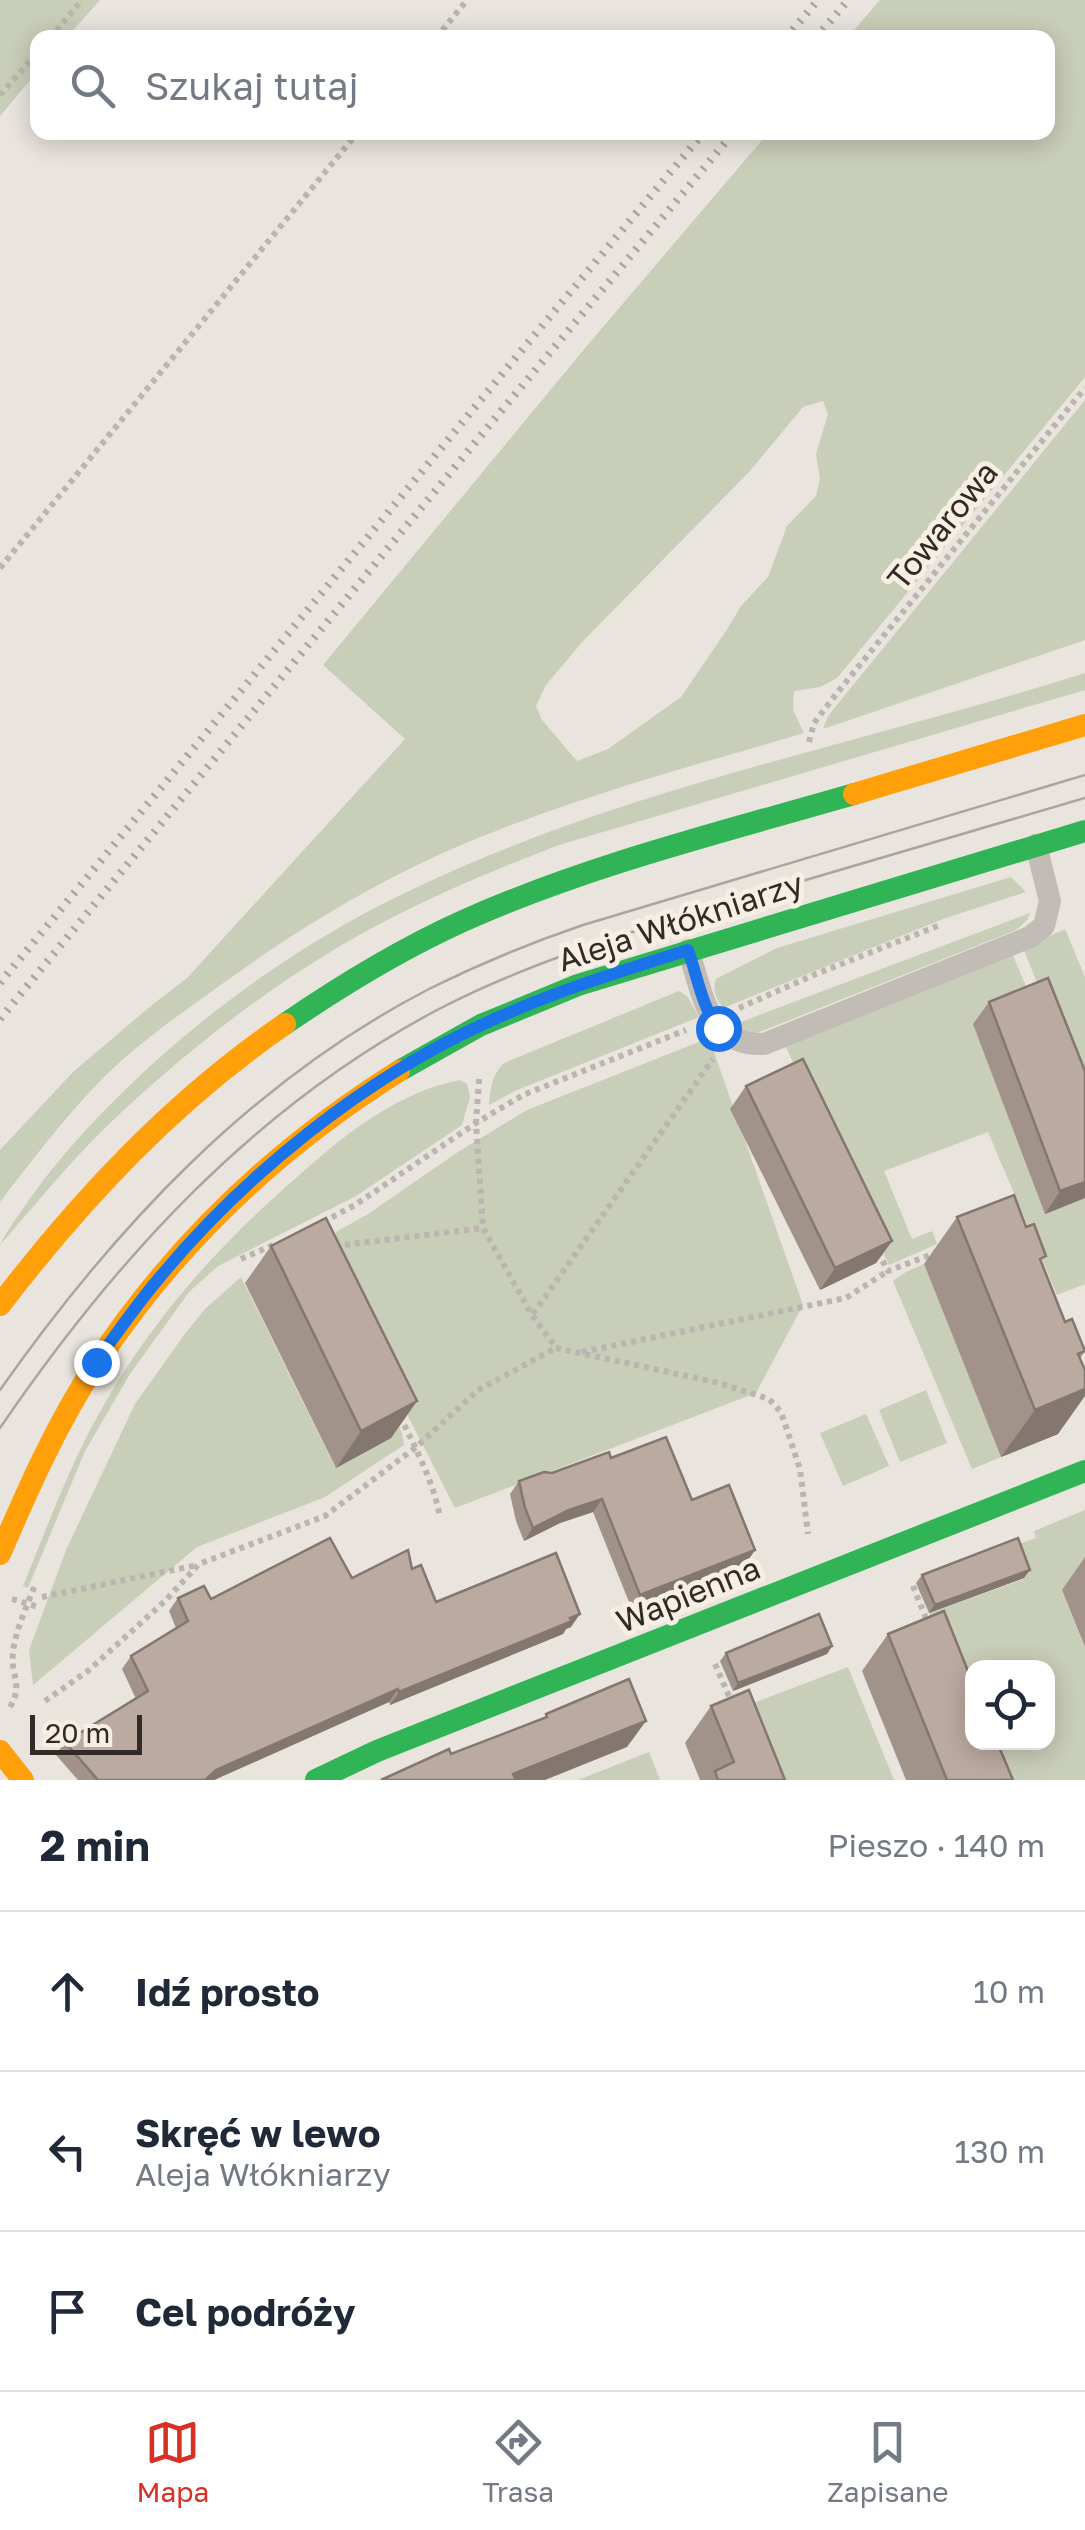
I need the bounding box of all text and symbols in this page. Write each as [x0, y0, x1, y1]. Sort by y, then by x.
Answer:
search box [30, 30, 1055, 140]
icon: search [65, 58, 120, 113]
text: Szukaj tutaj [145, 63, 359, 108]
street label: Towarowa [879, 453, 1005, 597]
street label: Aleja Włókniarzy [553, 863, 807, 979]
route start [696, 1006, 742, 1052]
route end [74, 1340, 120, 1386]
street label: Wapienna [611, 1548, 765, 1640]
map controls [965, 1660, 1055, 1750]
button: locate [965, 1660, 1055, 1750]
scale bar [30, 1710, 142, 1754]
text: 20 m [45, 1716, 110, 1749]
text: 2 min [40, 1820, 150, 1870]
text: Pieszo · 140 m [828, 1826, 1045, 1864]
icon: ahead [40, 1964, 95, 2019]
text: Idź prosto [135, 1969, 320, 2014]
text: 10 m [973, 1972, 1045, 2010]
text: Skręć w lewo [135, 2110, 380, 2155]
icon: left [40, 2124, 95, 2179]
text: 130 m [955, 2132, 1045, 2170]
text: Aleja Włókniarzy [135, 2155, 391, 2193]
icon: arrive [40, 2284, 95, 2339]
text: Cel podróży [135, 2289, 356, 2334]
tab: Mapa [136, 2415, 209, 2508]
tab: Trasa [482, 2415, 554, 2508]
tab: Zapisane [827, 2415, 949, 2508]

